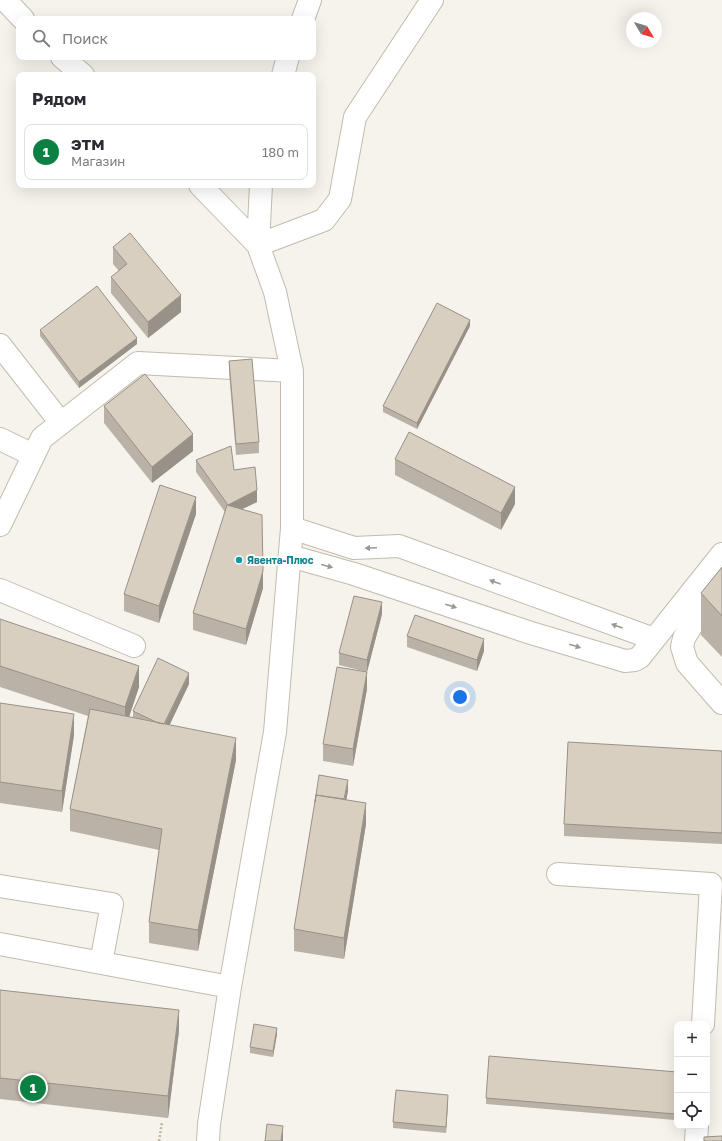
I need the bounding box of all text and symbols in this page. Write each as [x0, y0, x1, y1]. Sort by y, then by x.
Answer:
north arrow [626, 12, 662, 48]
search box [16, 16, 316, 60]
icon: search [30, 27, 52, 49]
text: Поиск [62, 29, 108, 47]
text: Рядом [32, 88, 86, 109]
text: ЭТМ [71, 135, 105, 153]
text: 1 [43, 144, 49, 160]
text: 180 m [262, 144, 299, 160]
text: Магазин [71, 153, 125, 169]
one-way arrow [365, 544, 377, 551]
place label: Явента-Плюс [247, 554, 314, 566]
marker: Явента-Плюс [234, 555, 244, 565]
one-way arrow [321, 564, 334, 570]
one-way arrow [489, 578, 501, 584]
one-way arrow [446, 603, 458, 609]
one-way arrow [611, 623, 623, 629]
one-way arrow [569, 643, 581, 649]
your location [450, 687, 470, 707]
map controls [674, 1021, 710, 1129]
button: + [674, 1021, 710, 1057]
button: − [674, 1057, 710, 1093]
pin: 1 [20, 1073, 46, 1103]
button: locate [674, 1093, 710, 1129]

